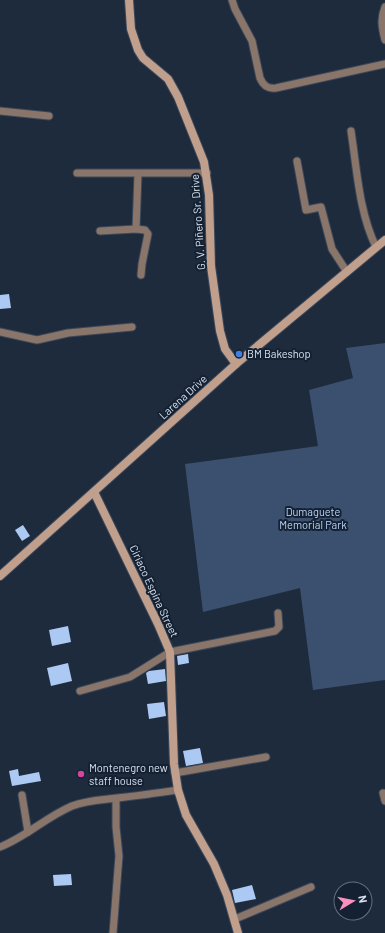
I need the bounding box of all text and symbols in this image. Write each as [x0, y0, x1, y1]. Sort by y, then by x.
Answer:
street label: G. V. Piñero Sr. Drive [188, 174, 207, 270]
place label: BM Bakeshop [247, 347, 311, 360]
marker: BM Bakeshop [234, 349, 244, 359]
street label: Larena Drive [156, 372, 209, 422]
park label: Dumaguete Memorial Park [279, 505, 347, 531]
street label: Ciriaco Espina Street [127, 543, 182, 639]
place label: Montenegro new staff house [89, 761, 168, 787]
marker: Montenegro new staff house [76, 769, 86, 779]
north arrow [333, 881, 373, 921]
text: N [356, 894, 370, 904]

